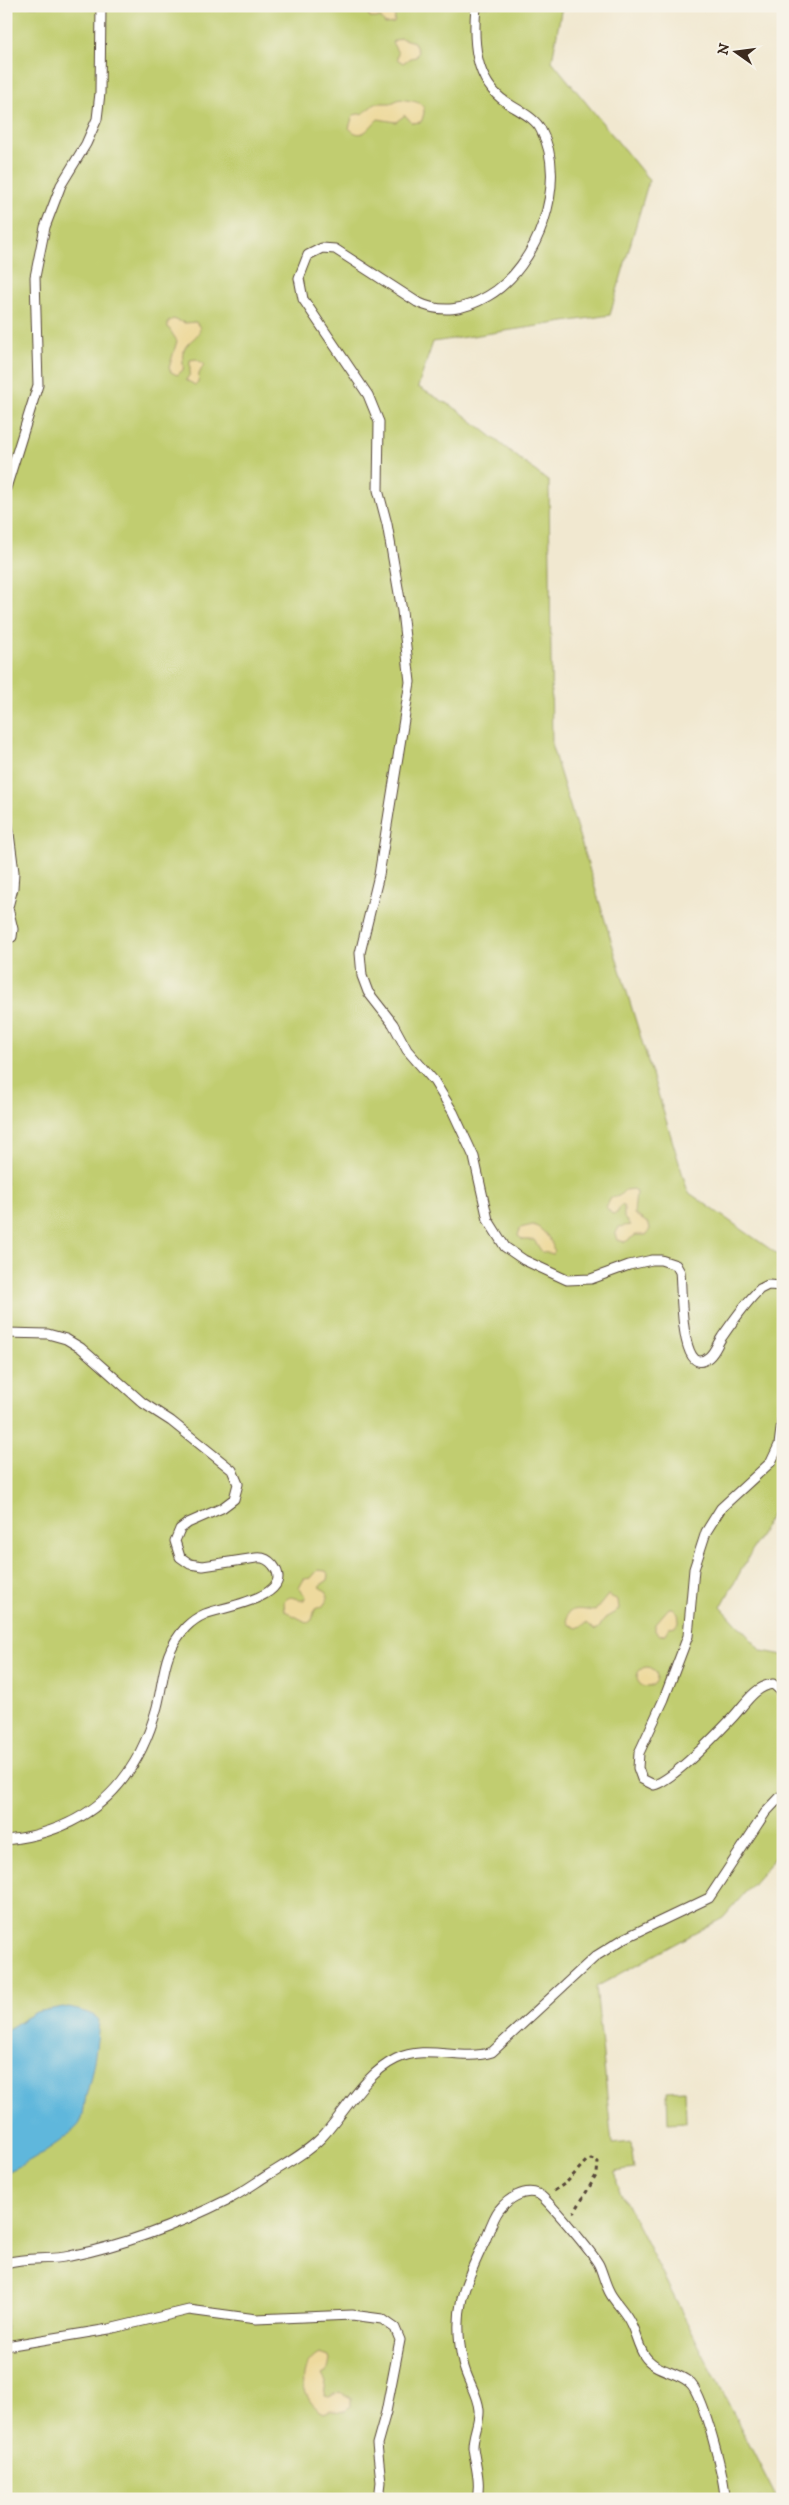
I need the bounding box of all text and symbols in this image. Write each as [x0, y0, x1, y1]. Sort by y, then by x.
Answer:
north arrow [712, 28, 762, 78]
text: N [714, 41, 735, 57]

